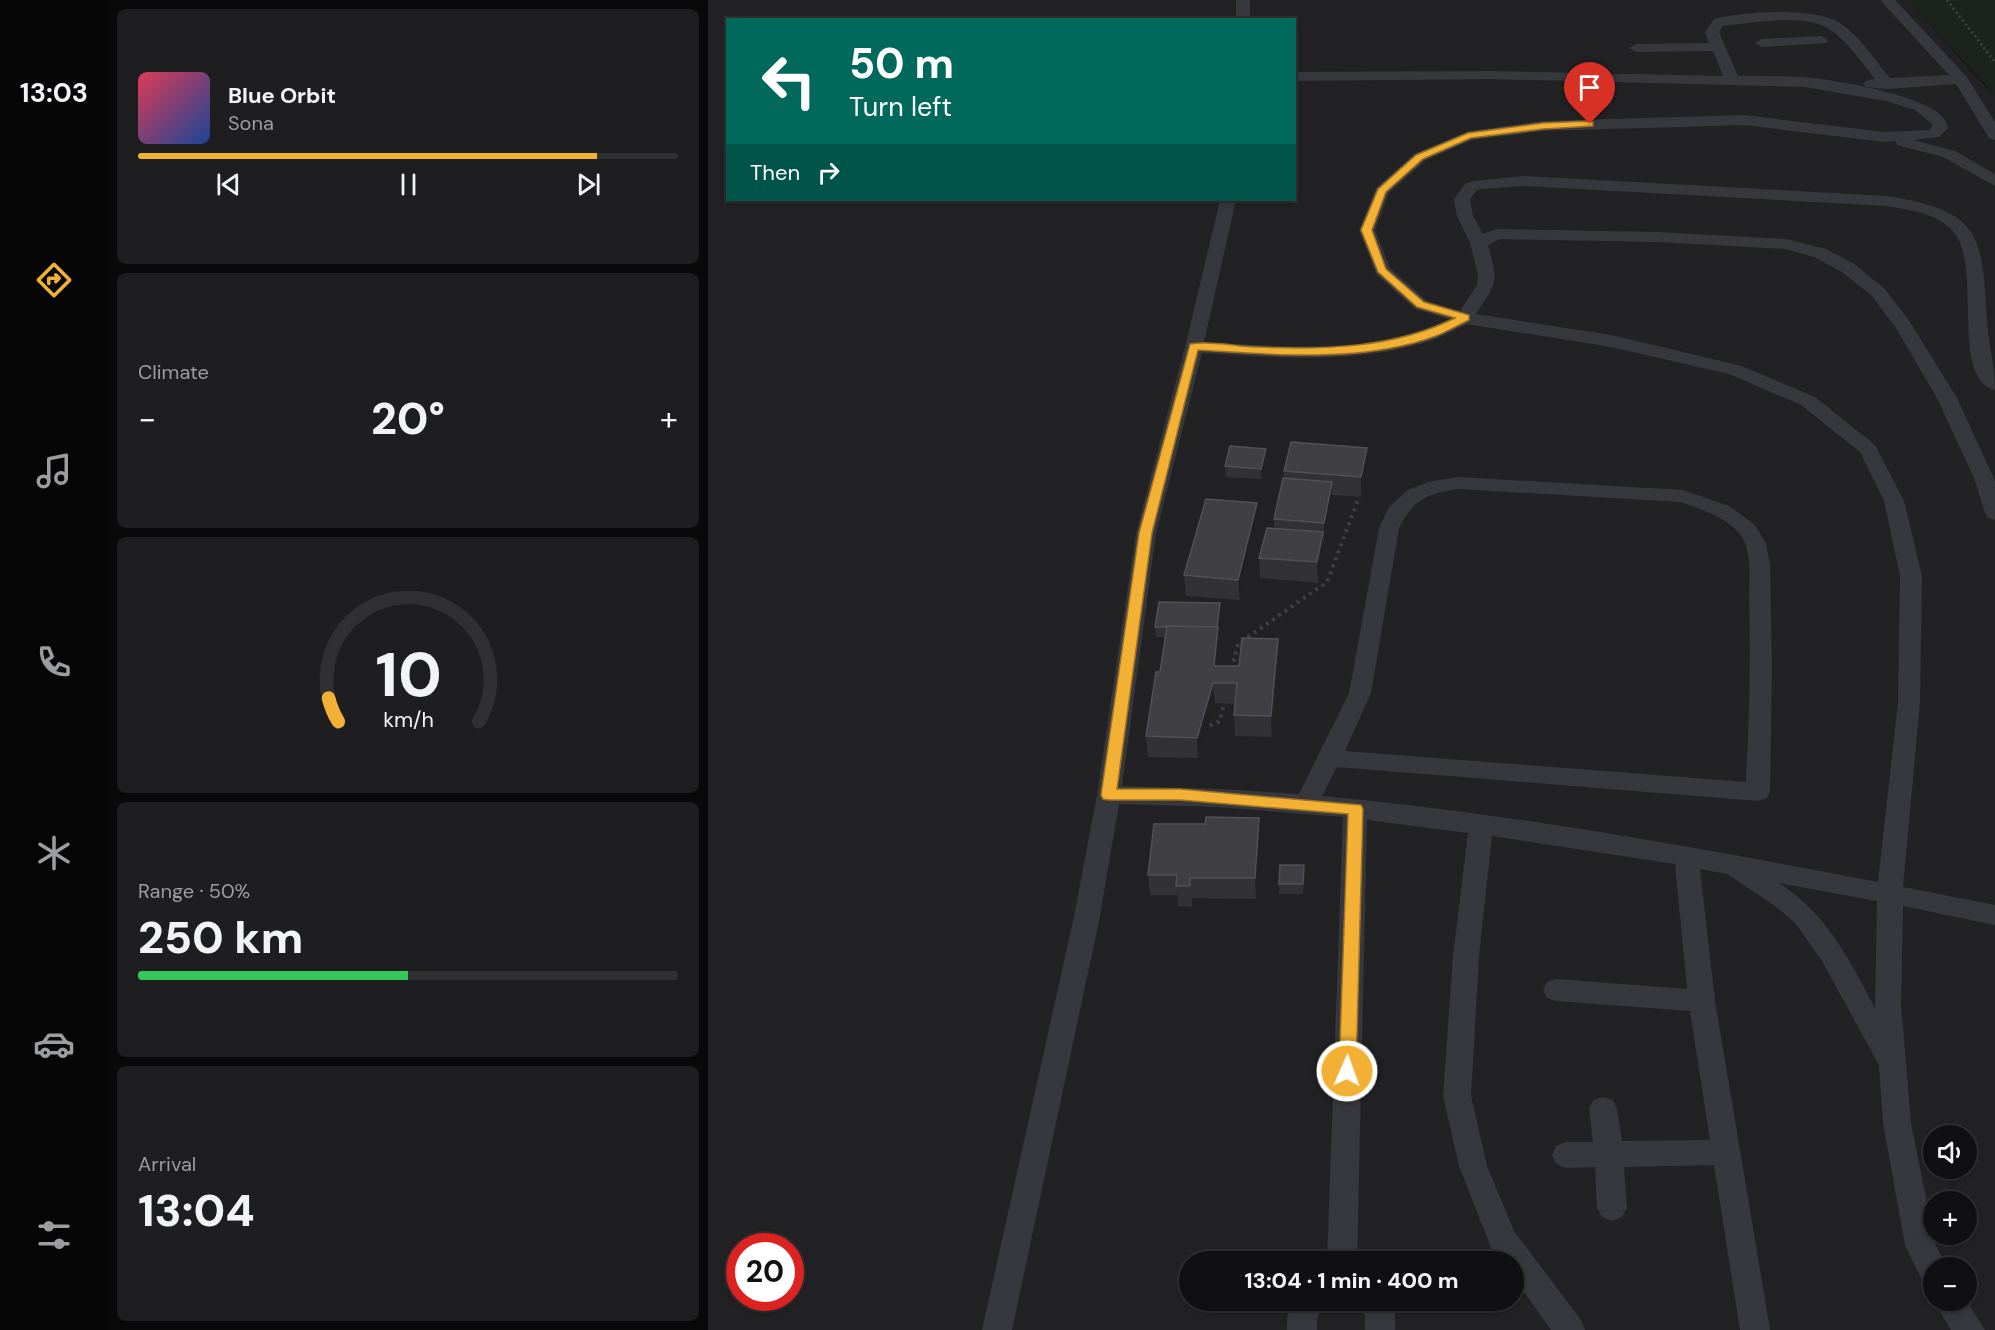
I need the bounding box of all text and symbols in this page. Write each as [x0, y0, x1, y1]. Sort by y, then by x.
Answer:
text: 50 m [849, 36, 954, 91]
icon: left [750, 42, 828, 120]
pin [1564, 62, 1615, 124]
icon: arrive [1573, 71, 1606, 104]
text: 13:03 [20, 75, 88, 110]
text: Blue Orbit [228, 81, 336, 110]
text: Turn left [849, 89, 952, 124]
text: Sona [228, 110, 274, 136]
icon: right [812, 156, 845, 189]
text: Then [750, 158, 800, 187]
icon: previous [212, 168, 245, 201]
icon: pause [392, 168, 425, 201]
icon: next [572, 168, 605, 201]
icon: directions [33, 259, 75, 301]
text: Climate [138, 359, 209, 385]
text: 20° [371, 389, 445, 448]
text: − [138, 397, 156, 440]
text: + [660, 397, 678, 440]
icon: music [33, 450, 75, 492]
text: 10 [375, 634, 441, 715]
icon: phone [33, 641, 75, 683]
text: km/h [383, 706, 433, 734]
icon: climate [33, 832, 75, 874]
text: Range · 50% [138, 878, 250, 904]
text: 250 km [138, 908, 303, 967]
icon: car [33, 1023, 75, 1065]
position arrow [1315, 1039, 1379, 1103]
map controls [1923, 1125, 1977, 1311]
button: sound [1923, 1125, 1977, 1179]
text: Arrival [138, 1151, 196, 1177]
text: 13:04 [138, 1181, 255, 1240]
button: + [1923, 1191, 1977, 1245]
icon: filters [33, 1214, 75, 1256]
speed limit sign: 20 [726, 1233, 804, 1311]
button: − [1923, 1257, 1977, 1311]
text: 13:04 · 1 min · 400 m [1244, 1266, 1459, 1295]

